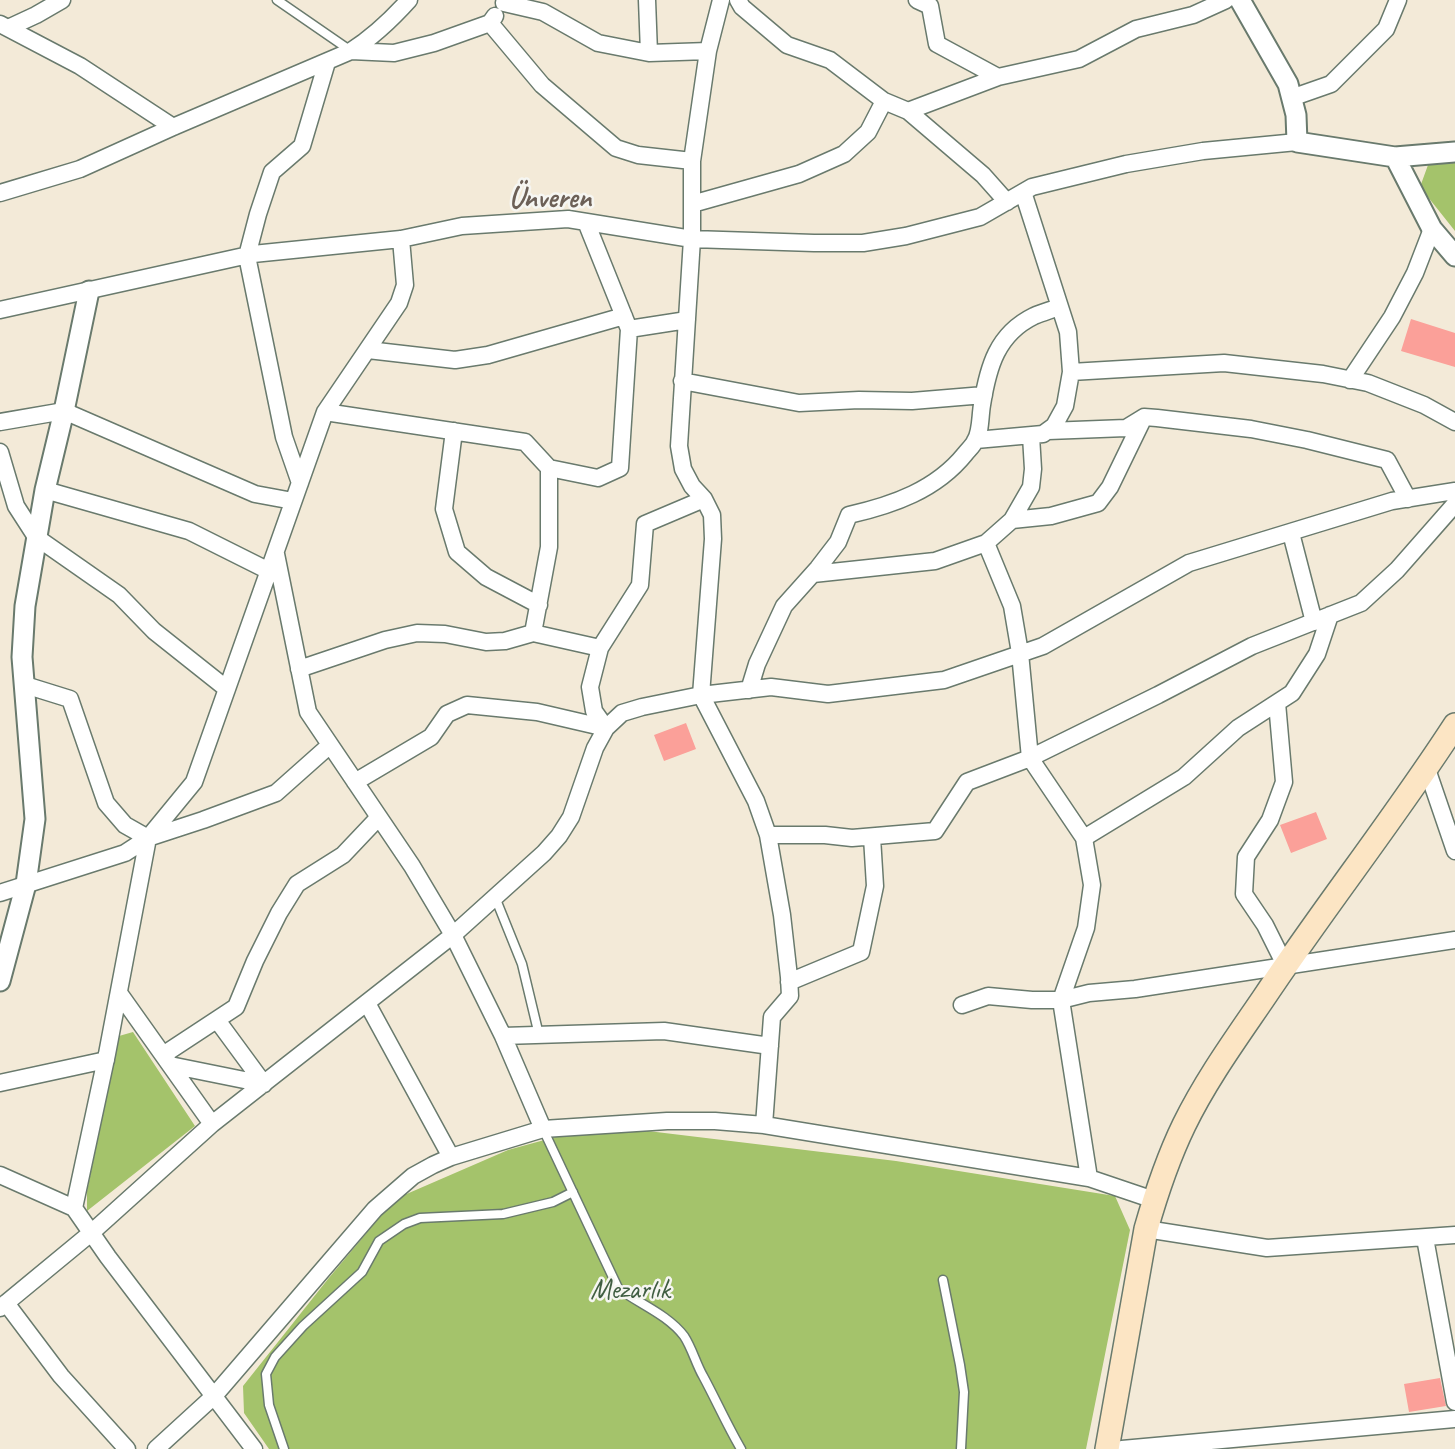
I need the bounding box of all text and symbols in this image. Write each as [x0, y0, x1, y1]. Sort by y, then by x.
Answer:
district label: Ünveren [509, 181, 591, 217]
park label: Mezarlık [590, 1274, 670, 1308]

